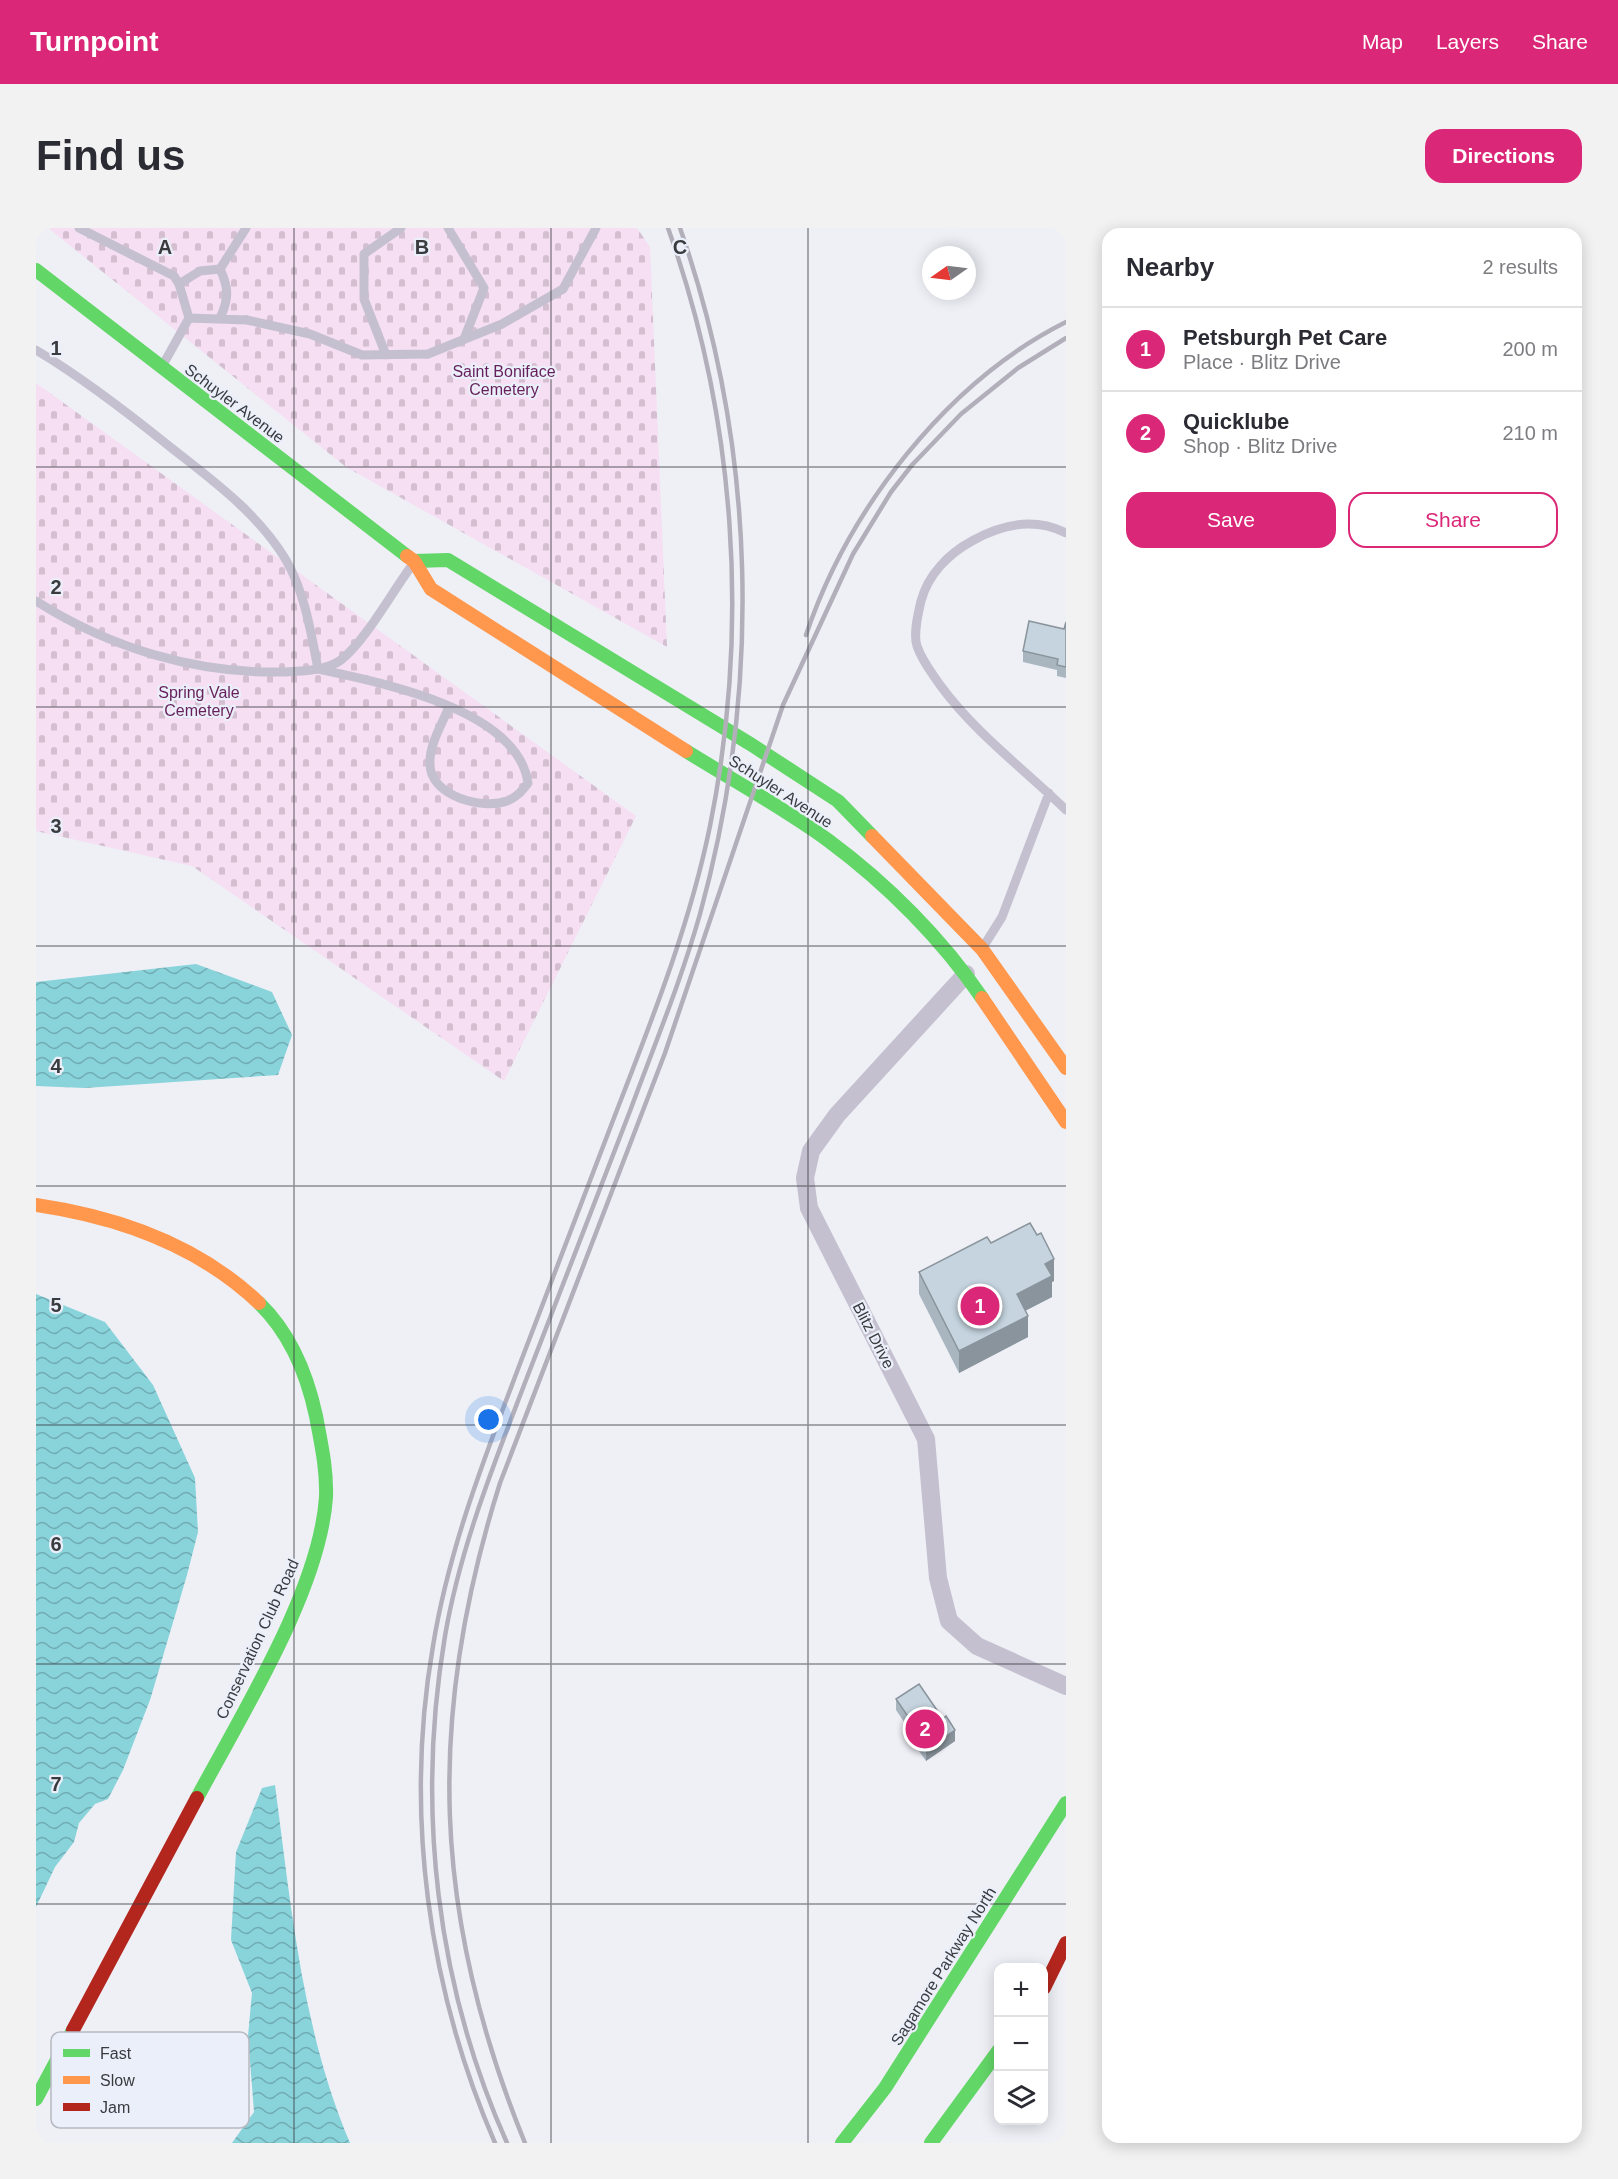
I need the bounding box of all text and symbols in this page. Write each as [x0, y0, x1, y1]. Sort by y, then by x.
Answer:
text: Turnpoint [30, 26, 159, 57]
text: Map [1362, 30, 1403, 53]
text: Layers [1436, 30, 1499, 53]
text: Share [1532, 30, 1588, 53]
button: Directions [1425, 129, 1582, 183]
text: Find us [36, 132, 185, 179]
text: A [158, 236, 172, 258]
text: B [415, 236, 429, 258]
text: C [673, 236, 687, 258]
north arrow [922, 246, 976, 300]
text: Nearby [1126, 252, 1214, 282]
text: 2 results [1482, 256, 1558, 278]
text: Petsburgh Pet Care [1183, 325, 1387, 350]
text: 1 [50, 337, 62, 359]
text: 1 [1140, 338, 1151, 360]
text: 200 m [1502, 338, 1558, 360]
text: Place · Blitz Drive [1183, 351, 1341, 373]
street label: Schuyler Avenue [182, 361, 288, 446]
park label: Saint Boniface Cemetery [452, 363, 556, 398]
text: Quicklube [1183, 409, 1289, 434]
text: 2 [1140, 422, 1151, 444]
text: 210 m [1502, 422, 1558, 444]
text: Shop · Blitz Drive [1183, 435, 1338, 457]
button: Save [1126, 492, 1336, 548]
button: Share [1348, 492, 1558, 548]
text: 2 [50, 576, 62, 598]
park label: Spring Vale Cemetery [158, 684, 240, 719]
street label: Schuyler Avenue [726, 752, 836, 831]
text: 3 [50, 815, 62, 837]
text: 4 [50, 1055, 62, 1077]
pin: 1 [960, 1284, 1000, 1328]
text: 5 [50, 1294, 62, 1316]
street label: Blitz Drive [850, 1299, 898, 1371]
your location [474, 1405, 503, 1434]
text: 6 [50, 1533, 62, 1555]
street label: Conservation Club Road [213, 1557, 302, 1722]
pin: 2 [906, 1706, 944, 1752]
text: 7 [50, 1773, 62, 1795]
street label: Sagamore Parkway North [888, 1884, 999, 2048]
map controls [994, 1963, 1048, 2125]
button: + [994, 1963, 1048, 2017]
button: − [994, 2017, 1048, 2071]
legend [51, 2032, 249, 2128]
text: Fast [100, 2045, 132, 2062]
button: layers [994, 2071, 1048, 2125]
text: Slow [100, 2072, 135, 2089]
text: Jam [100, 2099, 130, 2116]

